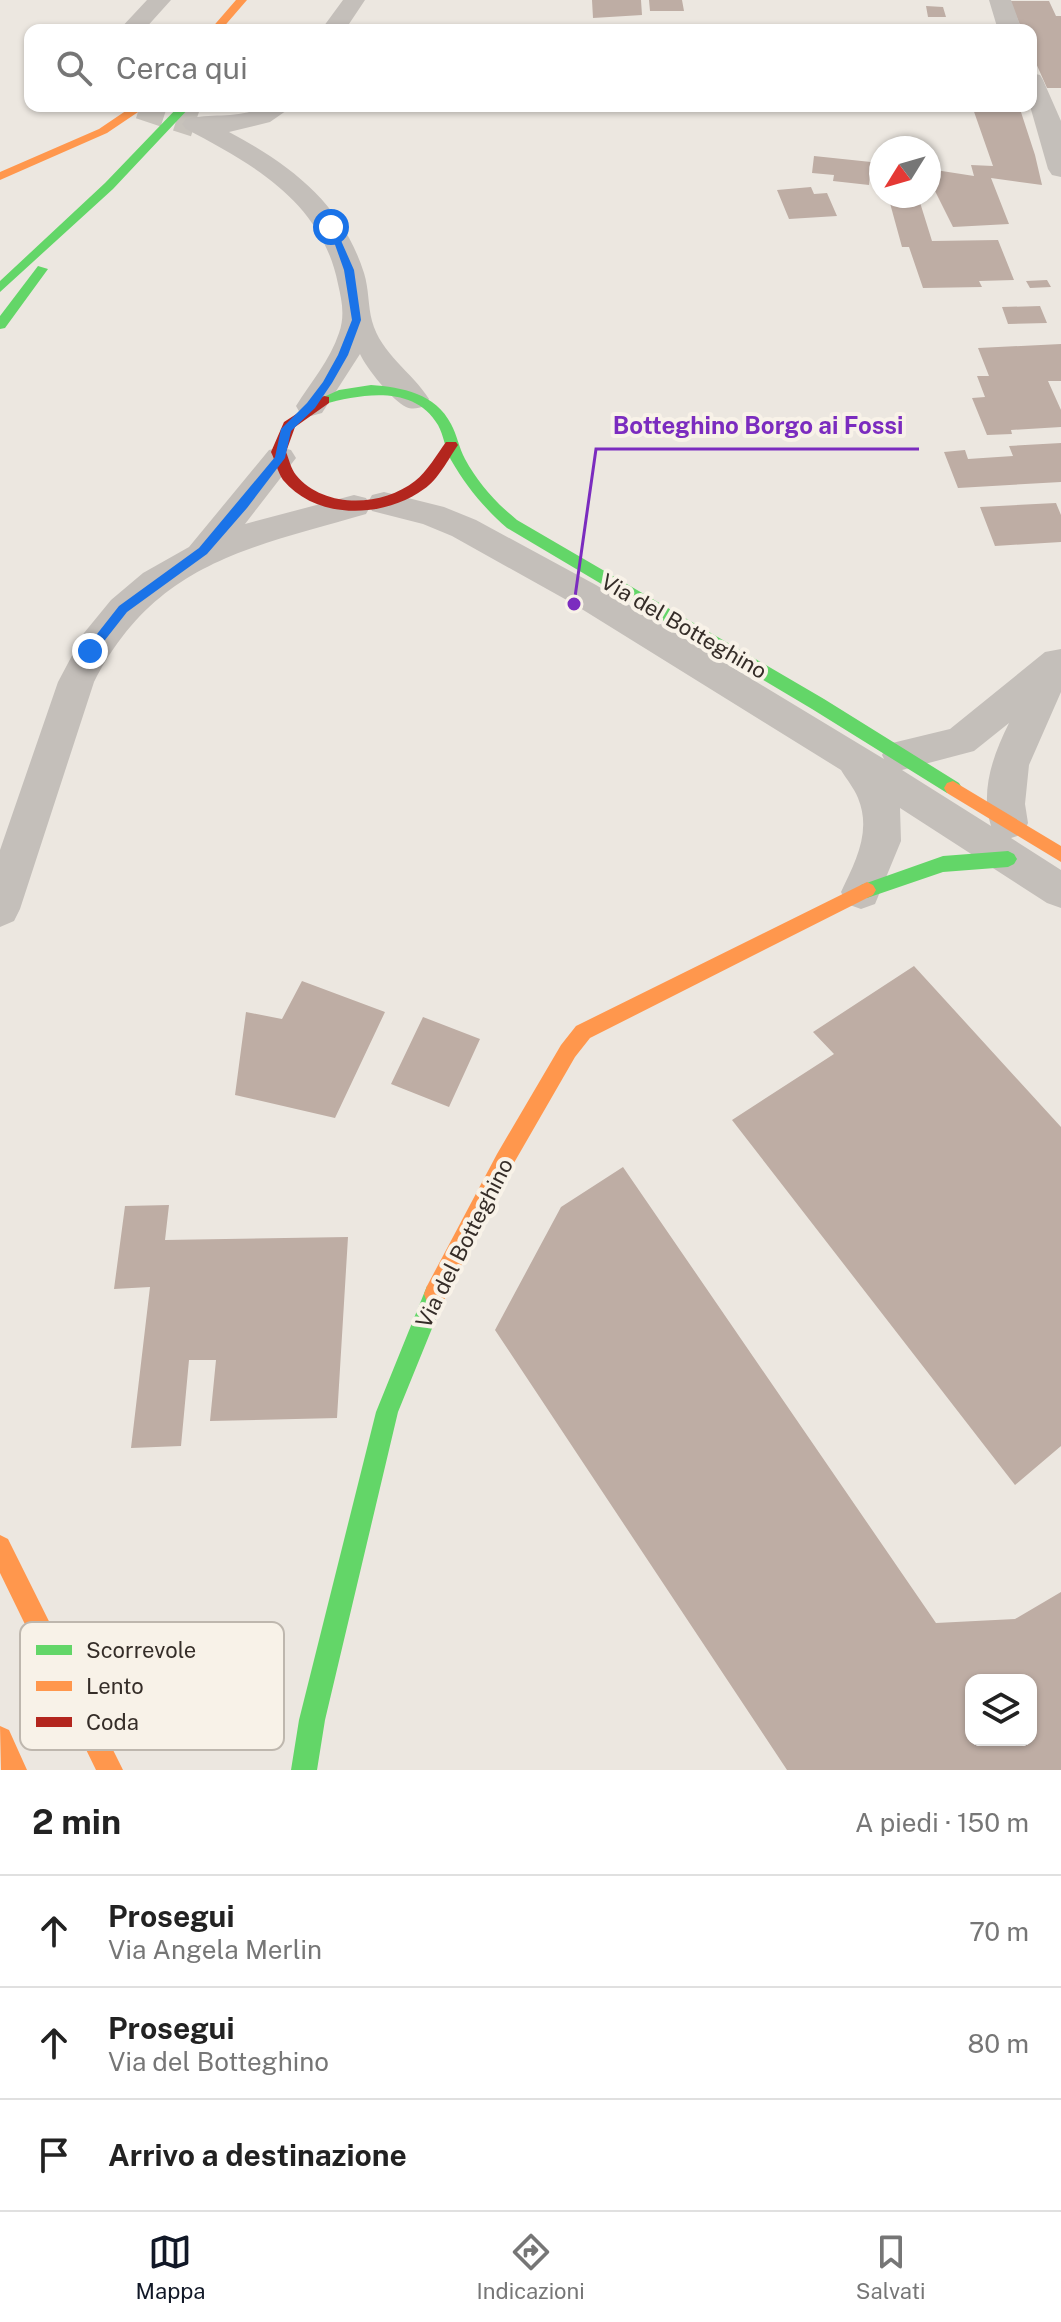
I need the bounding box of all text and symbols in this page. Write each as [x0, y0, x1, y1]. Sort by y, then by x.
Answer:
search box [24, 24, 1037, 112]
icon: search [52, 46, 96, 90]
text: Cerca qui [116, 50, 248, 86]
north arrow [869, 136, 941, 208]
route start [313, 209, 349, 245]
callout: Botteghino Borgo ai Fossi [596, 401, 919, 449]
text: Botteghino Borgo ai Fossi [613, 411, 903, 439]
street label: Via del Botteghino [597, 568, 771, 684]
route end [72, 633, 108, 669]
street label: Via del Botteghino [410, 1154, 518, 1332]
legend [20, 1622, 284, 1750]
text: Scorrevole [86, 1637, 196, 1663]
text: Lento [86, 1673, 144, 1699]
map controls [965, 1674, 1037, 1746]
button: layers [965, 1674, 1037, 1746]
text: Coda [86, 1709, 139, 1735]
text: 2 min [32, 1802, 121, 1842]
text: A piedi · 150 m [855, 1807, 1029, 1838]
text: Prosegui [108, 1898, 235, 1934]
icon: ahead [32, 1909, 76, 1953]
text: 70 m [969, 1916, 1029, 1947]
text: Via Angela Merlin [108, 1934, 322, 1965]
text: Prosegui [108, 2010, 235, 2046]
icon: ahead [32, 2021, 76, 2065]
text: 80 m [968, 2028, 1029, 2059]
text: Via del Botteghino [108, 2046, 329, 2077]
icon: arrive [32, 2133, 76, 2177]
text: Arrivo a destinazione [108, 2137, 407, 2173]
tab: Mappa [136, 2230, 205, 2304]
tab: Indicazioni [477, 2230, 585, 2304]
tab: Salvati [856, 2230, 925, 2304]

